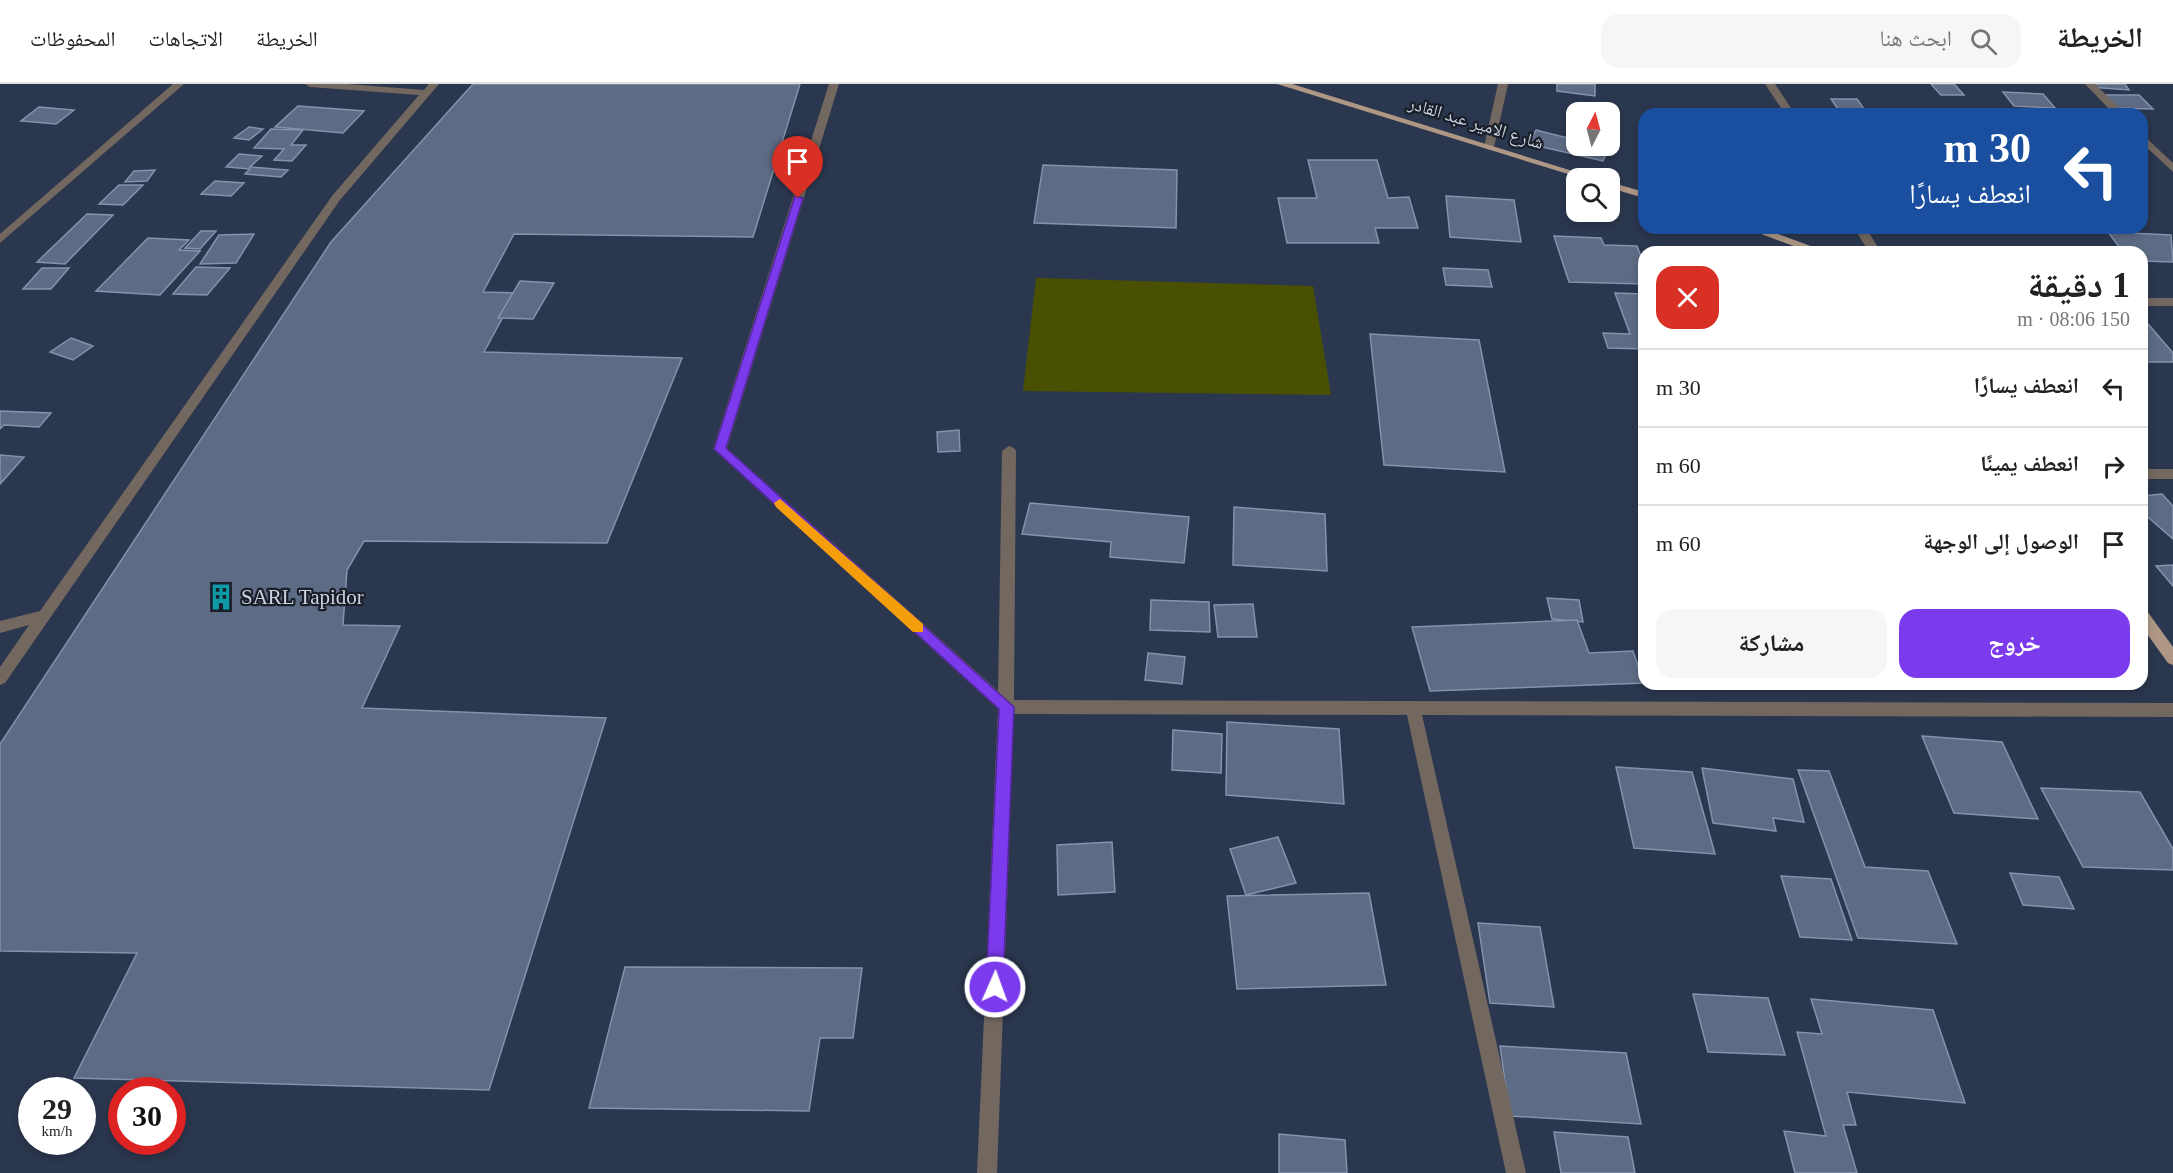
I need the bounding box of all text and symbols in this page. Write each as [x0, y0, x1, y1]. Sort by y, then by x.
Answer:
search box [1601, 14, 2021, 68]
text: الخريطة [2057, 22, 2143, 53]
icon: search [1967, 25, 2000, 58]
text: ابحث هنا [1880, 26, 1952, 51]
text: المحفوظات [30, 27, 115, 51]
text: الاتجاهات [148, 27, 223, 51]
text: الخريطة [256, 27, 318, 51]
street label: شارع الامير عبد القادر [1405, 93, 1546, 154]
north arrow [1566, 102, 1620, 156]
map controls [1566, 102, 1620, 222]
text: 30 m [1944, 125, 2031, 171]
icon: left [2052, 132, 2130, 210]
pin [772, 136, 823, 198]
icon: arrive [781, 145, 814, 178]
button: search [1566, 168, 1620, 222]
text: انعطف يسارًا [1909, 179, 2031, 209]
text: 1 دقيقة [2027, 265, 2130, 305]
button: close [1656, 266, 1719, 329]
text: 150 m · 08:06 [2017, 308, 2130, 330]
icon: left [2097, 372, 2130, 405]
text: انعطف يسارًا [1974, 373, 2079, 398]
text: 30 m [1656, 375, 1701, 400]
icon: right [2097, 450, 2130, 483]
text: انعطف يمينًا [1980, 451, 2079, 476]
text: 60 m [1656, 453, 1701, 478]
icon: arrive [2097, 528, 2130, 561]
text: الوصول إلى الوجهة [1923, 529, 2079, 554]
text: 60 m [1656, 531, 1701, 556]
building icon: SARL Tapidor [206, 582, 236, 612]
place label: SARL Tapidor [241, 585, 364, 609]
button: مشاركة [1656, 609, 1887, 678]
button: خروج [1899, 609, 2130, 678]
position arrow [963, 955, 1027, 1019]
speed limit sign: 30 [108, 1077, 186, 1155]
text: 29 [42, 1092, 72, 1125]
text: km/h [42, 1123, 72, 1139]

